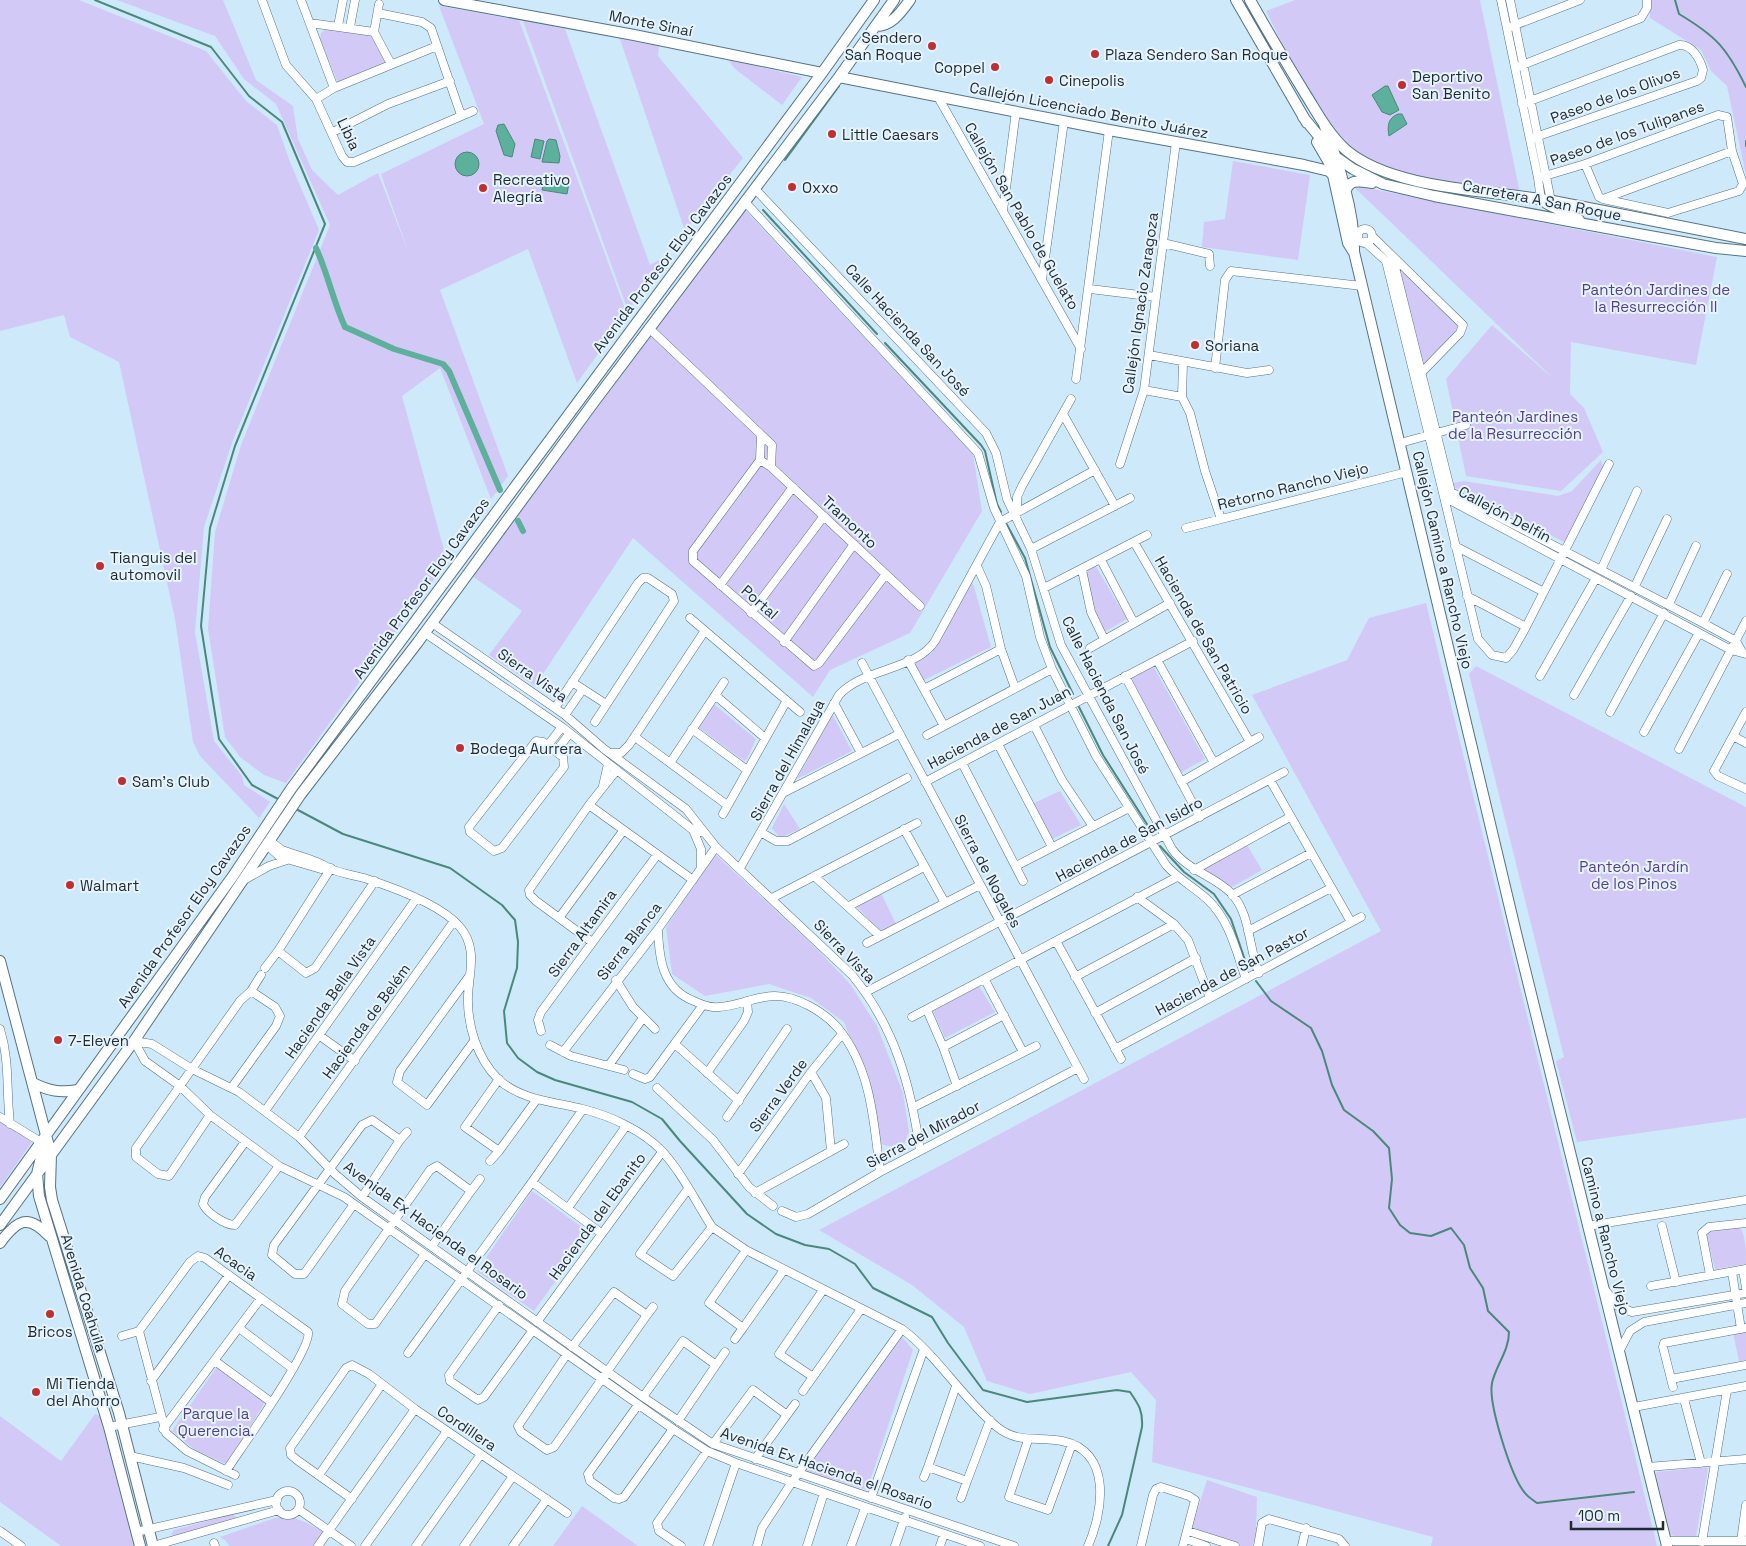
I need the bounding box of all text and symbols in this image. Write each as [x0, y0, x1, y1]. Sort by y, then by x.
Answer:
street label: Monte Sinaí [607, 6, 695, 40]
place label: Sendero San Roque [845, 28, 922, 64]
marker: Sendero San Roque [926, 40, 938, 52]
place label: Plaza Sendero San Roque [1105, 45, 1288, 64]
marker: Plaza Sendero San Roque [1089, 48, 1101, 60]
place label: Coppel [934, 58, 985, 77]
marker: Coppel [989, 61, 1001, 73]
street label: Paseo de los Olivos [1547, 63, 1683, 127]
place label: Deportivo San Benito [1412, 67, 1490, 103]
place label: Cinepolis [1059, 71, 1125, 90]
marker: Cinepolis [1043, 74, 1055, 86]
street label: Callejón Licenciado Benito Juárez [968, 78, 1210, 142]
marker: Deportivo San Benito [1396, 79, 1408, 91]
street label: Paseo de los Tulipanes [1547, 96, 1707, 170]
street label: Libia [333, 115, 365, 154]
street label: Callejón San Pablo de Guelato [960, 119, 1084, 313]
place label: Little Caesars [842, 125, 939, 144]
marker: Little Caesars [826, 128, 838, 140]
place label: Recreativo Alegría [493, 170, 570, 206]
street label: Avenida Profesor Eloy Cavazos [588, 170, 736, 356]
street label: Carretera A San Roque [1461, 175, 1623, 225]
place label: Oxxo [802, 178, 839, 197]
marker: Oxxo [786, 181, 798, 193]
marker: Recreativo Alegría [477, 182, 489, 194]
street label: Callejón Ignacio Zaragoza [1118, 211, 1162, 395]
street label: Calle Hacienda San José [841, 260, 975, 401]
park label: Panteón Jardines de la Resurrección II [1582, 280, 1730, 316]
place label: Soriana [1205, 336, 1260, 355]
marker: Soriana [1189, 339, 1201, 351]
park label: Panteón Jardines de la Resurrección [1448, 407, 1582, 443]
street label: Callejón Camino a Rancho Viejo [1409, 449, 1477, 671]
street label: Retorno Rancho Viejo [1215, 458, 1371, 514]
street label: Callejón Delfín [1455, 482, 1555, 546]
street label: Tramonto [818, 492, 882, 552]
street label: Avenida Profesor Eloy Cavazos [349, 494, 493, 682]
place label: Tianguis del automovil [110, 548, 197, 584]
street label: Hacienda de San Patricio [1151, 553, 1257, 717]
marker: Tianguis del automovil [94, 560, 106, 572]
street label: Portal [738, 581, 782, 623]
street label: Calle Hacienda San José [1058, 613, 1154, 777]
street label: Sierra Vista [494, 644, 572, 706]
street label: Hacienda de San Juan [924, 681, 1074, 773]
street label: Sierra del Himalaya [746, 695, 829, 824]
place label: Bodega Aurrera [470, 739, 583, 758]
marker: Bodega Aurrera [454, 742, 466, 754]
place label: Sam's Club [132, 772, 210, 791]
marker: Sam's Club [116, 775, 128, 787]
street label: Hacienda de San Isidro [1052, 792, 1206, 886]
street label: Sierra de Nogales [950, 811, 1026, 931]
street label: Avenida Profesor Eloy Cavazos [113, 821, 255, 1011]
park label: Panteón Jardín de los Pinos [1579, 857, 1689, 893]
place label: Walmart [80, 876, 139, 895]
marker: Walmart [64, 879, 76, 891]
street label: Sierra Altamira [544, 885, 621, 981]
street label: Sierra Blanca [592, 898, 666, 984]
street label: Sierra Vista [810, 915, 880, 987]
street label: Hacienda de San Pastor [1152, 922, 1312, 1020]
street label: Hacienda Bella Vista [280, 932, 380, 1062]
street label: Hacienda de Belém [318, 960, 414, 1082]
place label: 7-Eleven [68, 1031, 129, 1050]
marker: 7-Eleven [52, 1034, 64, 1046]
street label: Sierra Verde [745, 1054, 811, 1136]
street label: Sierra del Mirador [863, 1096, 984, 1172]
street label: Hacienda del Ebanito [544, 1149, 650, 1283]
street label: Camino a Rancho Viejo [1577, 1155, 1635, 1317]
street label: Avenida Ex Hacienda el Rosario [340, 1157, 532, 1303]
street label: Avenida Coahuila [57, 1232, 111, 1355]
street label: Acacia [211, 1241, 261, 1285]
marker: Bricos [44, 1308, 56, 1320]
place label: Bricos [27, 1322, 73, 1341]
place label: Mi Tienda del Ahorro [46, 1374, 120, 1410]
marker: Mi Tienda del Ahorro [30, 1386, 42, 1398]
street label: Cordillera [434, 1401, 501, 1455]
park label: Parque la Querencia. [178, 1404, 254, 1440]
street label: Avenida Ex Hacienda el Rosario [718, 1423, 936, 1513]
scale bar [1571, 1498, 1664, 1530]
text: 100 m [1578, 1506, 1620, 1525]

